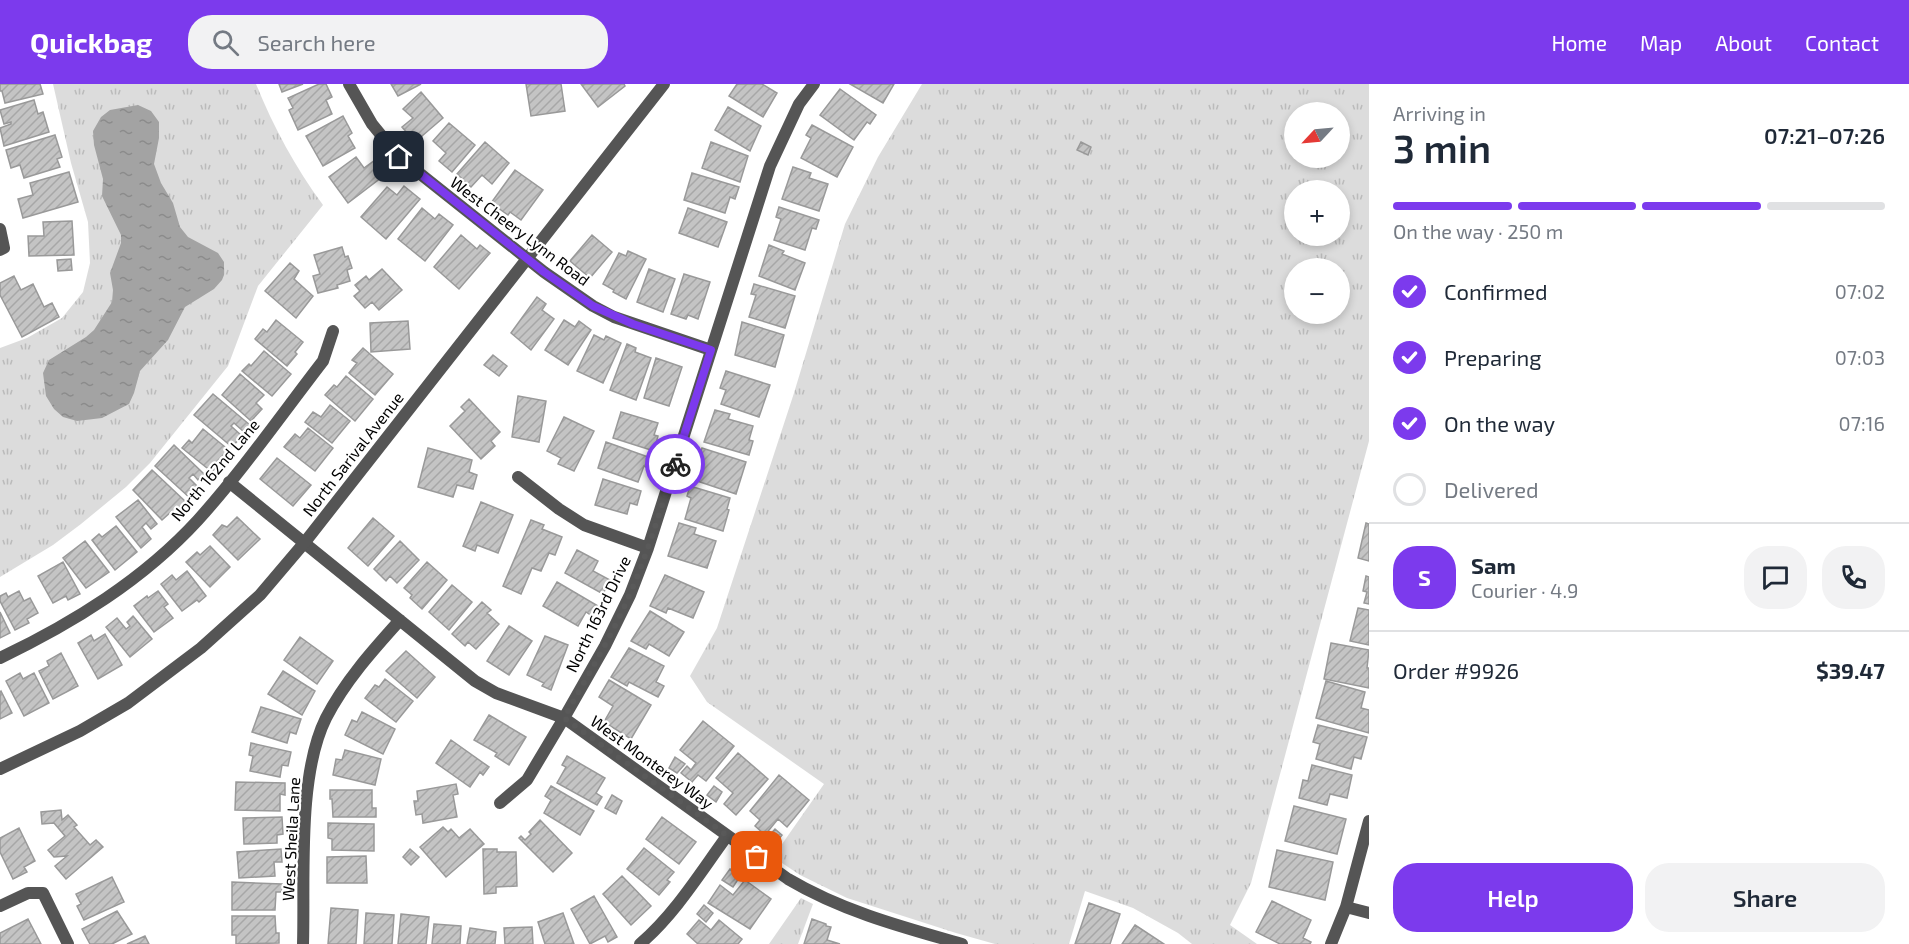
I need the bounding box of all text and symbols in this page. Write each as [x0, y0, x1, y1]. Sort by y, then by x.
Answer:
search box [188, 15, 608, 69]
text: Quickbag [30, 25, 152, 59]
icon: search [209, 26, 242, 59]
text: Search here [257, 29, 376, 55]
text: Home [1551, 30, 1607, 55]
text: Map [1640, 30, 1682, 55]
text: About [1715, 30, 1772, 55]
text: Contact [1805, 30, 1879, 55]
text: Arriving in [1393, 101, 1486, 125]
north arrow [1284, 102, 1350, 168]
map controls [1284, 102, 1350, 324]
text: 07:21–07:26 [1764, 122, 1885, 148]
text: 3 min [1393, 124, 1491, 171]
pin [373, 131, 424, 182]
icon: home [382, 140, 415, 173]
street label: West Cheery Lynn Road [447, 172, 594, 289]
button: + [1284, 180, 1350, 246]
text: On the way · 250 m [1393, 219, 1563, 243]
button: − [1284, 258, 1350, 324]
icon: check [1393, 275, 1426, 308]
text: Confirmed [1444, 278, 1548, 304]
text: 07:02 [1835, 279, 1885, 303]
icon: check [1393, 341, 1426, 374]
text: Preparing [1444, 344, 1542, 370]
text: 07:03 [1835, 345, 1885, 369]
street label: North Sarival Avenue [298, 388, 407, 520]
icon: check [1393, 407, 1426, 440]
text: On the way [1444, 410, 1555, 436]
text: 07:16 [1839, 411, 1885, 435]
street label: North 162nd Lane [166, 415, 263, 525]
courier [645, 434, 705, 494]
icon: bike [659, 448, 692, 481]
text: Delivered [1444, 476, 1539, 502]
button: chat [1744, 546, 1807, 609]
button: phone [1822, 546, 1885, 609]
street label: North 163rd Drive [561, 552, 634, 675]
text: Sam [1471, 552, 1516, 578]
text: S [1418, 564, 1431, 590]
text: Courier · 4.9 [1471, 578, 1578, 602]
text: Order #9926 [1393, 657, 1519, 683]
text: $39.47 [1816, 657, 1885, 683]
street label: West Monterey Way [587, 711, 718, 813]
street label: West Sheila Lane [278, 777, 303, 901]
pin [731, 831, 782, 882]
icon: bag [740, 840, 773, 873]
button: Help [1393, 863, 1633, 932]
button: Share [1645, 863, 1885, 932]

